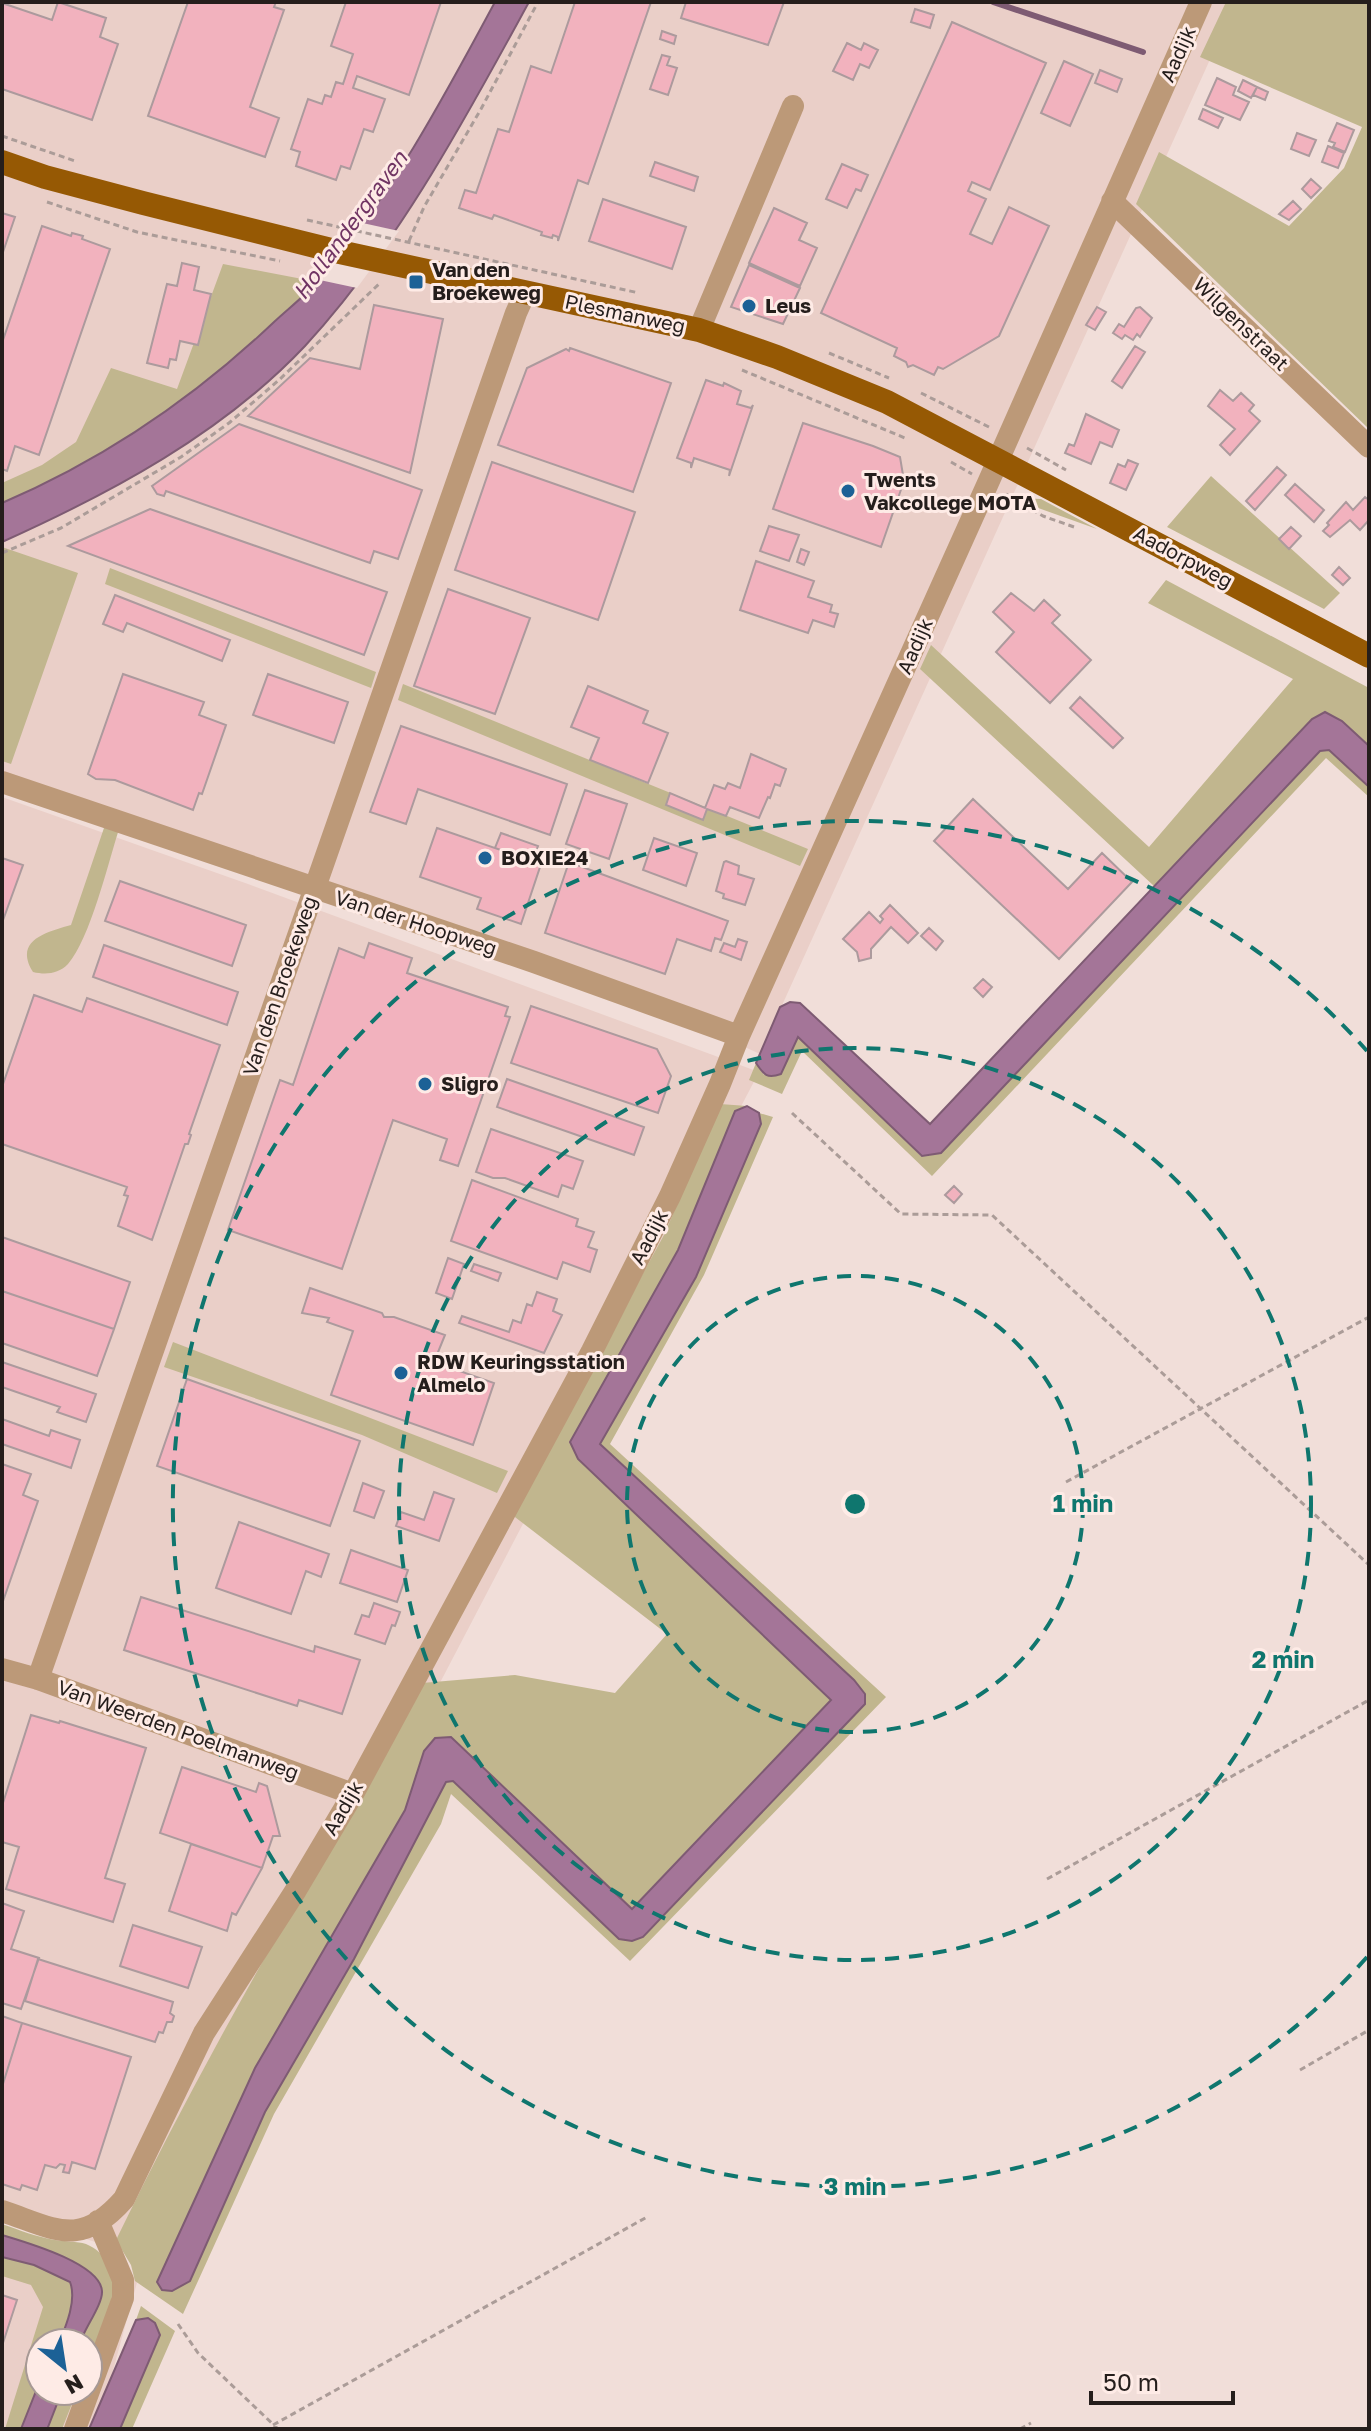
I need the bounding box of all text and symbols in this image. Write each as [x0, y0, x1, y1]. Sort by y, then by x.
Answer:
street label: Aadijk [1154, 22, 1200, 85]
water label: Hollandergraven [287, 144, 413, 304]
place label: Van den Broekeweg [432, 257, 541, 304]
street label: Wilgenstraat [1189, 272, 1294, 375]
marker: Van den Broekeweg [407, 273, 425, 291]
street label: Plesmanweg [563, 289, 688, 337]
place label: Leus [765, 293, 811, 317]
marker: Leus [740, 297, 758, 315]
place label: Twents Vakcollege MOTA [864, 467, 1036, 514]
marker: Twents Vakcollege MOTA [839, 482, 857, 500]
street label: Aadorpweg [1130, 520, 1237, 592]
street label: Aadijk [891, 614, 937, 677]
place label: BOXIE24 [501, 845, 588, 869]
marker: BOXIE24 [476, 849, 494, 867]
street label: Van der Hoopweg [332, 885, 500, 960]
street label: Van den Broekeweg [237, 893, 321, 1079]
place label: Sligro [441, 1071, 498, 1095]
marker: Sligro [416, 1075, 434, 1093]
street label: Aadijk [624, 1205, 672, 1268]
place label: RDW Keuringsstation Almelo [417, 1349, 625, 1396]
marker: RDW Keuringsstation Almelo [392, 1364, 410, 1382]
text: 1 min [1053, 1488, 1113, 1517]
centre of rings [841, 1490, 869, 1518]
text: 2 min [1252, 1644, 1314, 1673]
street label: Van Weerden Poelmanweg [54, 1674, 302, 1784]
street label: Aadijk [317, 1776, 367, 1839]
text: 3 min [824, 2171, 886, 2200]
north arrow [24, 2327, 104, 2407]
scale bar [1091, 2355, 1233, 2405]
text: 50 m [1103, 2367, 1159, 2396]
text: N [60, 2369, 88, 2401]

